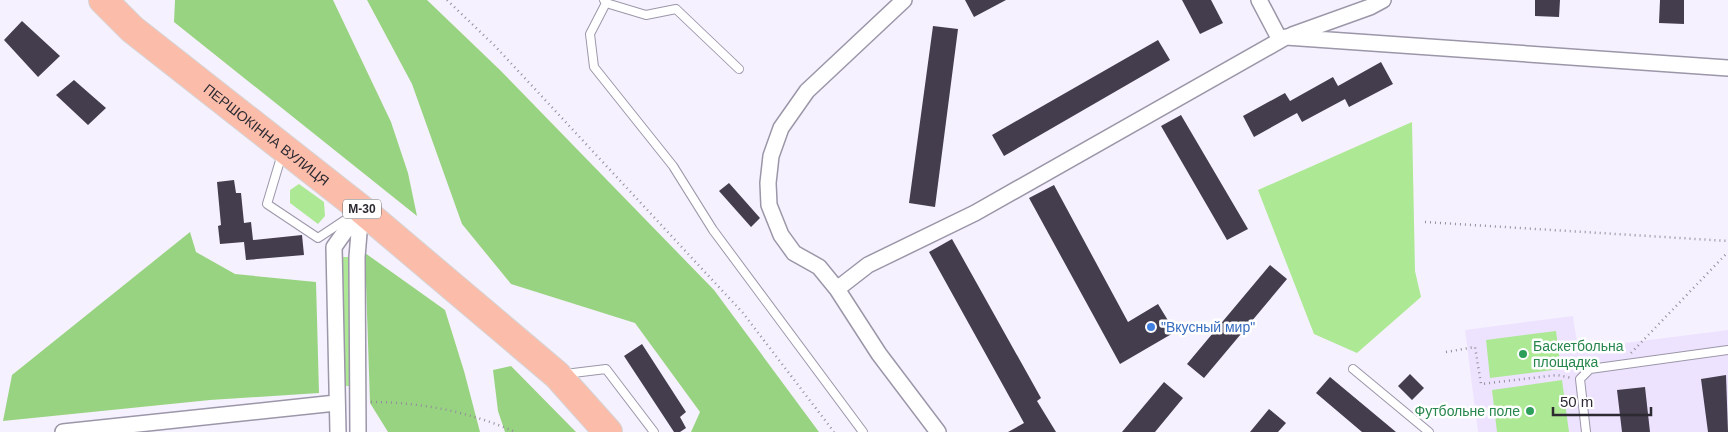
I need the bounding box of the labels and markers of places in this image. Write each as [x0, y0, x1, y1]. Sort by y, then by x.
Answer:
place label: "Вкусный мир" [1161, 319, 1255, 335]
marker: "Вкусный мир" [1145, 321, 1157, 333]
place label: Баскетбольна площадка [1533, 338, 1624, 370]
marker: Баскетбольна площадка [1517, 348, 1529, 360]
place label: Футбольне поле [1415, 403, 1520, 419]
marker: Футбольне поле [1524, 405, 1536, 417]

